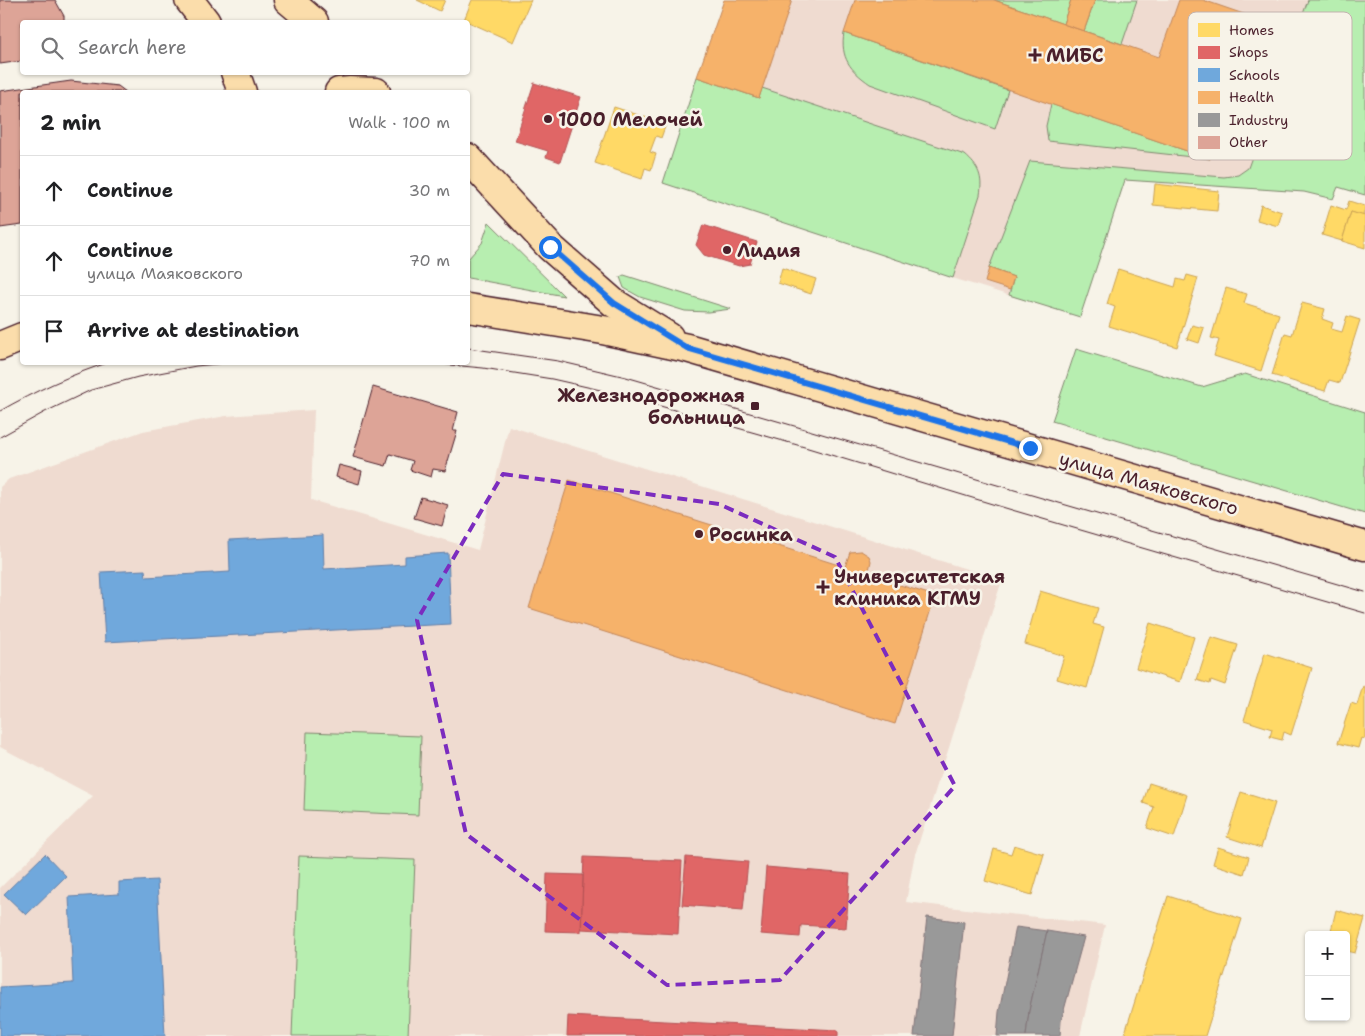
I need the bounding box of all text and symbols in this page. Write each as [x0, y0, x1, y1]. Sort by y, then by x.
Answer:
legend [1188, 12, 1352, 160]
search box [20, 20, 470, 75]
text: Homes [1229, 21, 1274, 39]
icon: search [38, 34, 66, 62]
text: Search here [78, 35, 187, 60]
place label: МИБС [1046, 43, 1104, 68]
text: Shops [1229, 43, 1268, 61]
marker: МИБС [1028, 48, 1042, 62]
text: Schools [1229, 66, 1280, 84]
text: Health [1229, 88, 1274, 106]
place label: 1000 Мелочей [558, 107, 703, 132]
text: 2 min [40, 109, 101, 137]
text: Industry [1229, 111, 1288, 129]
text: Walk · 100 m [348, 112, 450, 133]
marker: 1000 Мелочей [542, 113, 554, 125]
text: Other [1229, 133, 1268, 151]
icon: ahead [40, 177, 68, 205]
text: Continue [87, 178, 173, 203]
text: 30 m [409, 180, 450, 201]
route start [539, 236, 562, 259]
text: Continue [87, 238, 173, 263]
place label: Лидия [737, 238, 801, 263]
marker: Лидия [721, 244, 733, 256]
icon: ahead [40, 247, 68, 275]
text: 70 m [409, 250, 450, 271]
text: улица Маяковского [87, 263, 243, 284]
icon: arrive [40, 317, 68, 345]
text: Arrive at destination [87, 318, 299, 343]
place label: Железнодорожная больница [557, 383, 745, 430]
marker: Железнодорожная больница [749, 400, 761, 412]
route end [1019, 437, 1042, 460]
street label: улица Маяковского [1056, 446, 1241, 521]
place label: Росинка [709, 522, 793, 547]
marker: Росинка [693, 528, 705, 540]
place label: Университетская клиника КГМУ [834, 564, 1005, 611]
marker: Университетская клиника КГМУ [816, 580, 830, 594]
map controls [1305, 931, 1350, 1021]
button: + [1305, 931, 1350, 976]
button: − [1305, 976, 1350, 1021]

